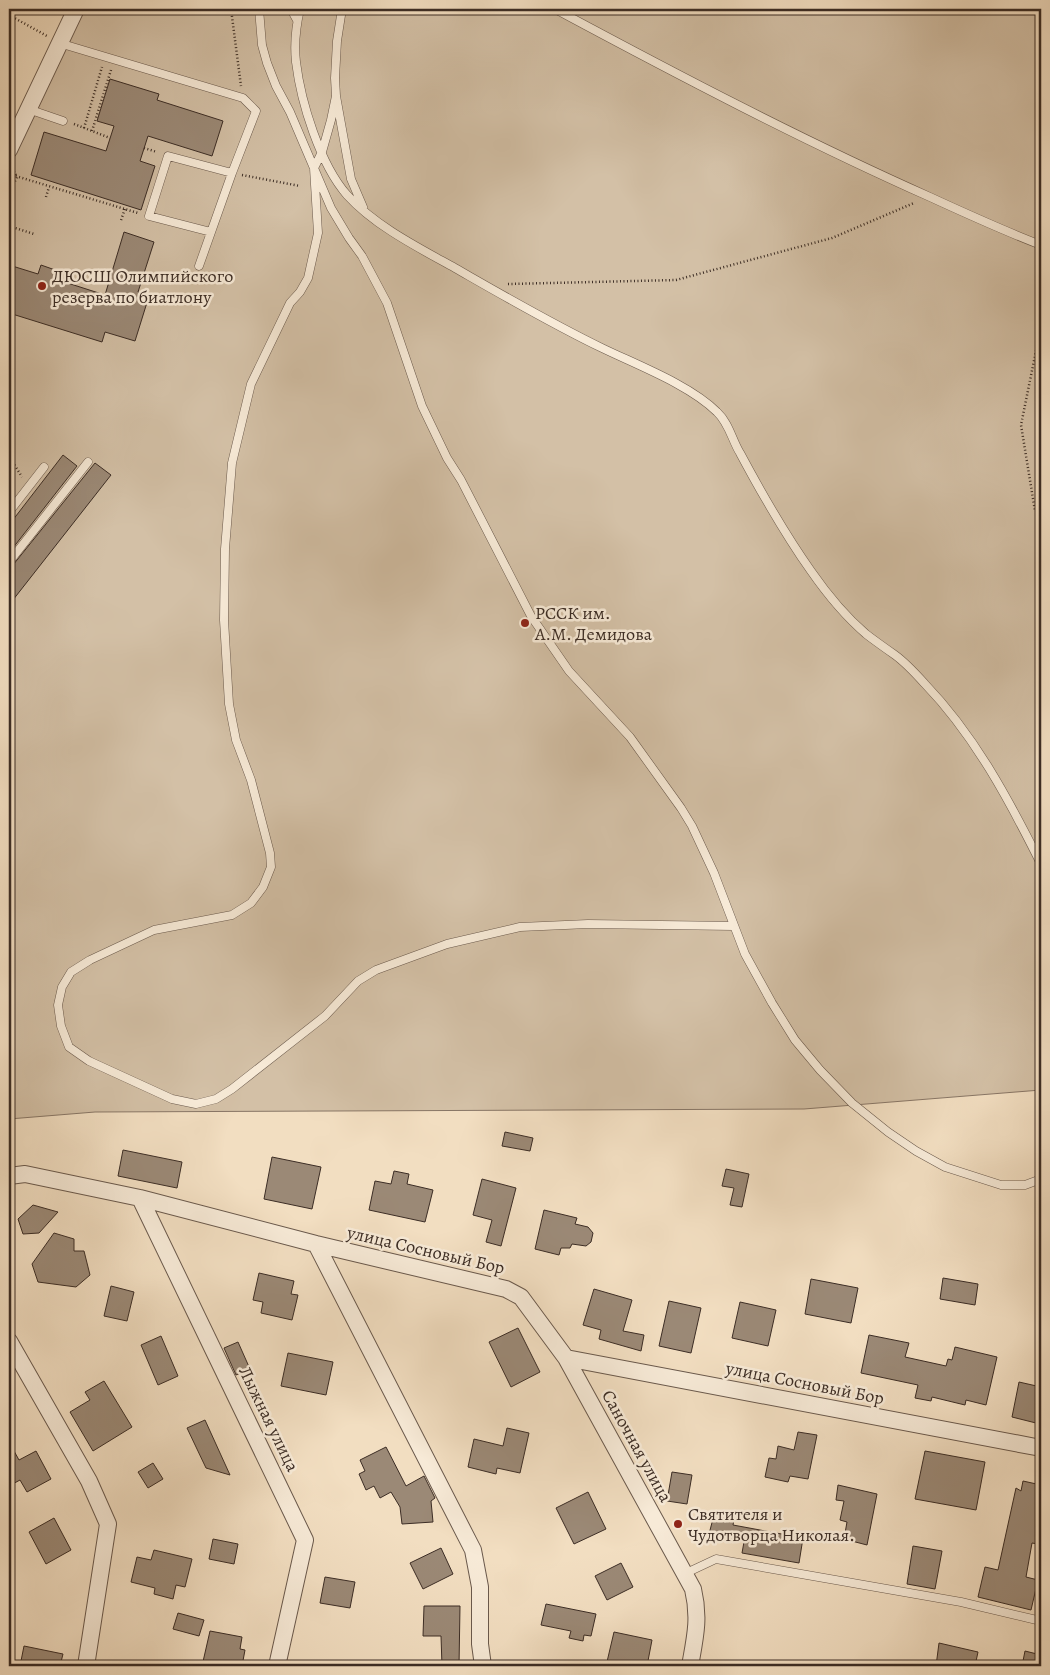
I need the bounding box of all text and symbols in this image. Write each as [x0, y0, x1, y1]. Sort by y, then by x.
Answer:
place label: ДЮСШ Олимпийского резерва по биатлону [52, 264, 233, 309]
marker: ДЮСШ Олимпийского резерва по биатлону [36, 280, 48, 292]
place label: РССК им. А.М. Демидова [534, 601, 653, 646]
marker: РССК им. А.М. Демидова [519, 617, 531, 629]
street label: улица Сосновый Бор [344, 1220, 507, 1280]
street label: улица Сосновый Бор [723, 1356, 886, 1410]
street label: Лыжная улица [233, 1362, 305, 1476]
street label: Саночная улица [596, 1386, 678, 1507]
place label: Святителя и Чудотворца Николая. [688, 1502, 855, 1547]
marker: Святителя и Чудотворца Николая. [672, 1518, 684, 1530]

